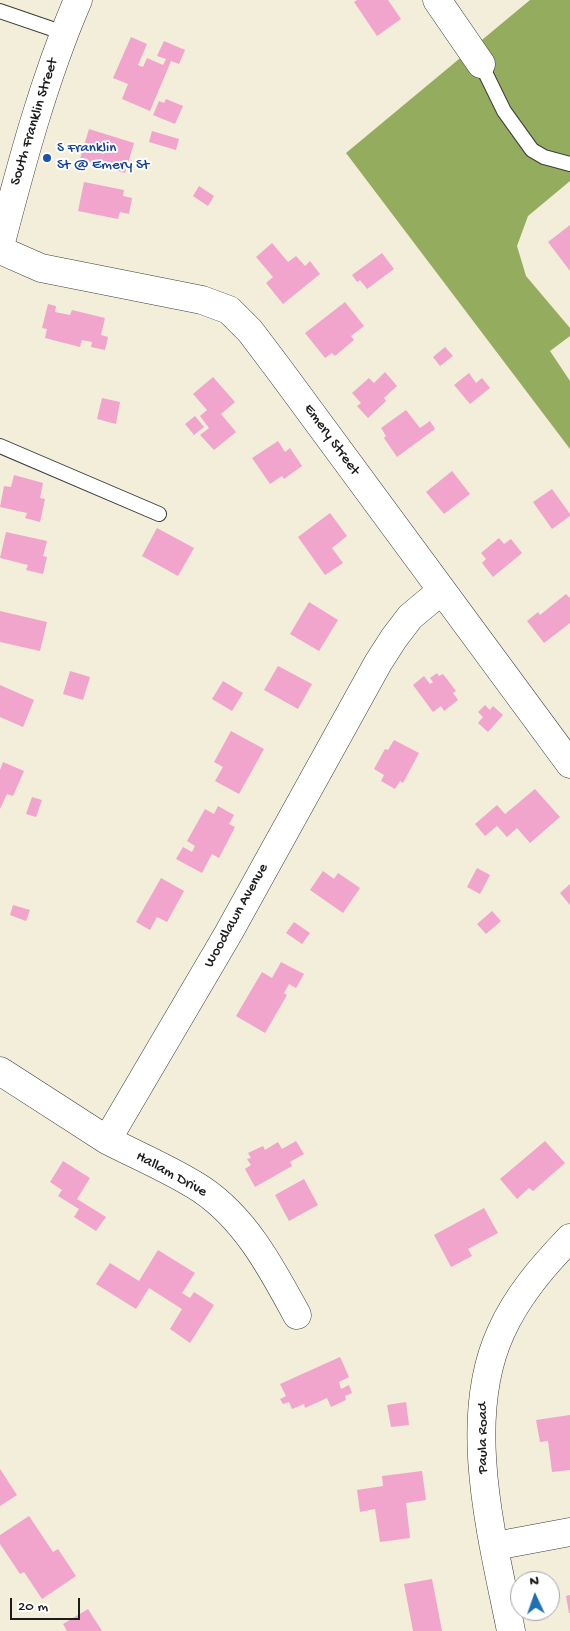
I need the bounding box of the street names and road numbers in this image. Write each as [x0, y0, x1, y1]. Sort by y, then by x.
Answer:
street label: South Franklin Street [7, 56, 63, 188]
street label: Emery Street [299, 401, 363, 479]
street label: Woodlawn Avenue [201, 861, 273, 971]
street label: Hallam Drive [132, 1148, 210, 1202]
street label: Paula Road [475, 1402, 493, 1474]

